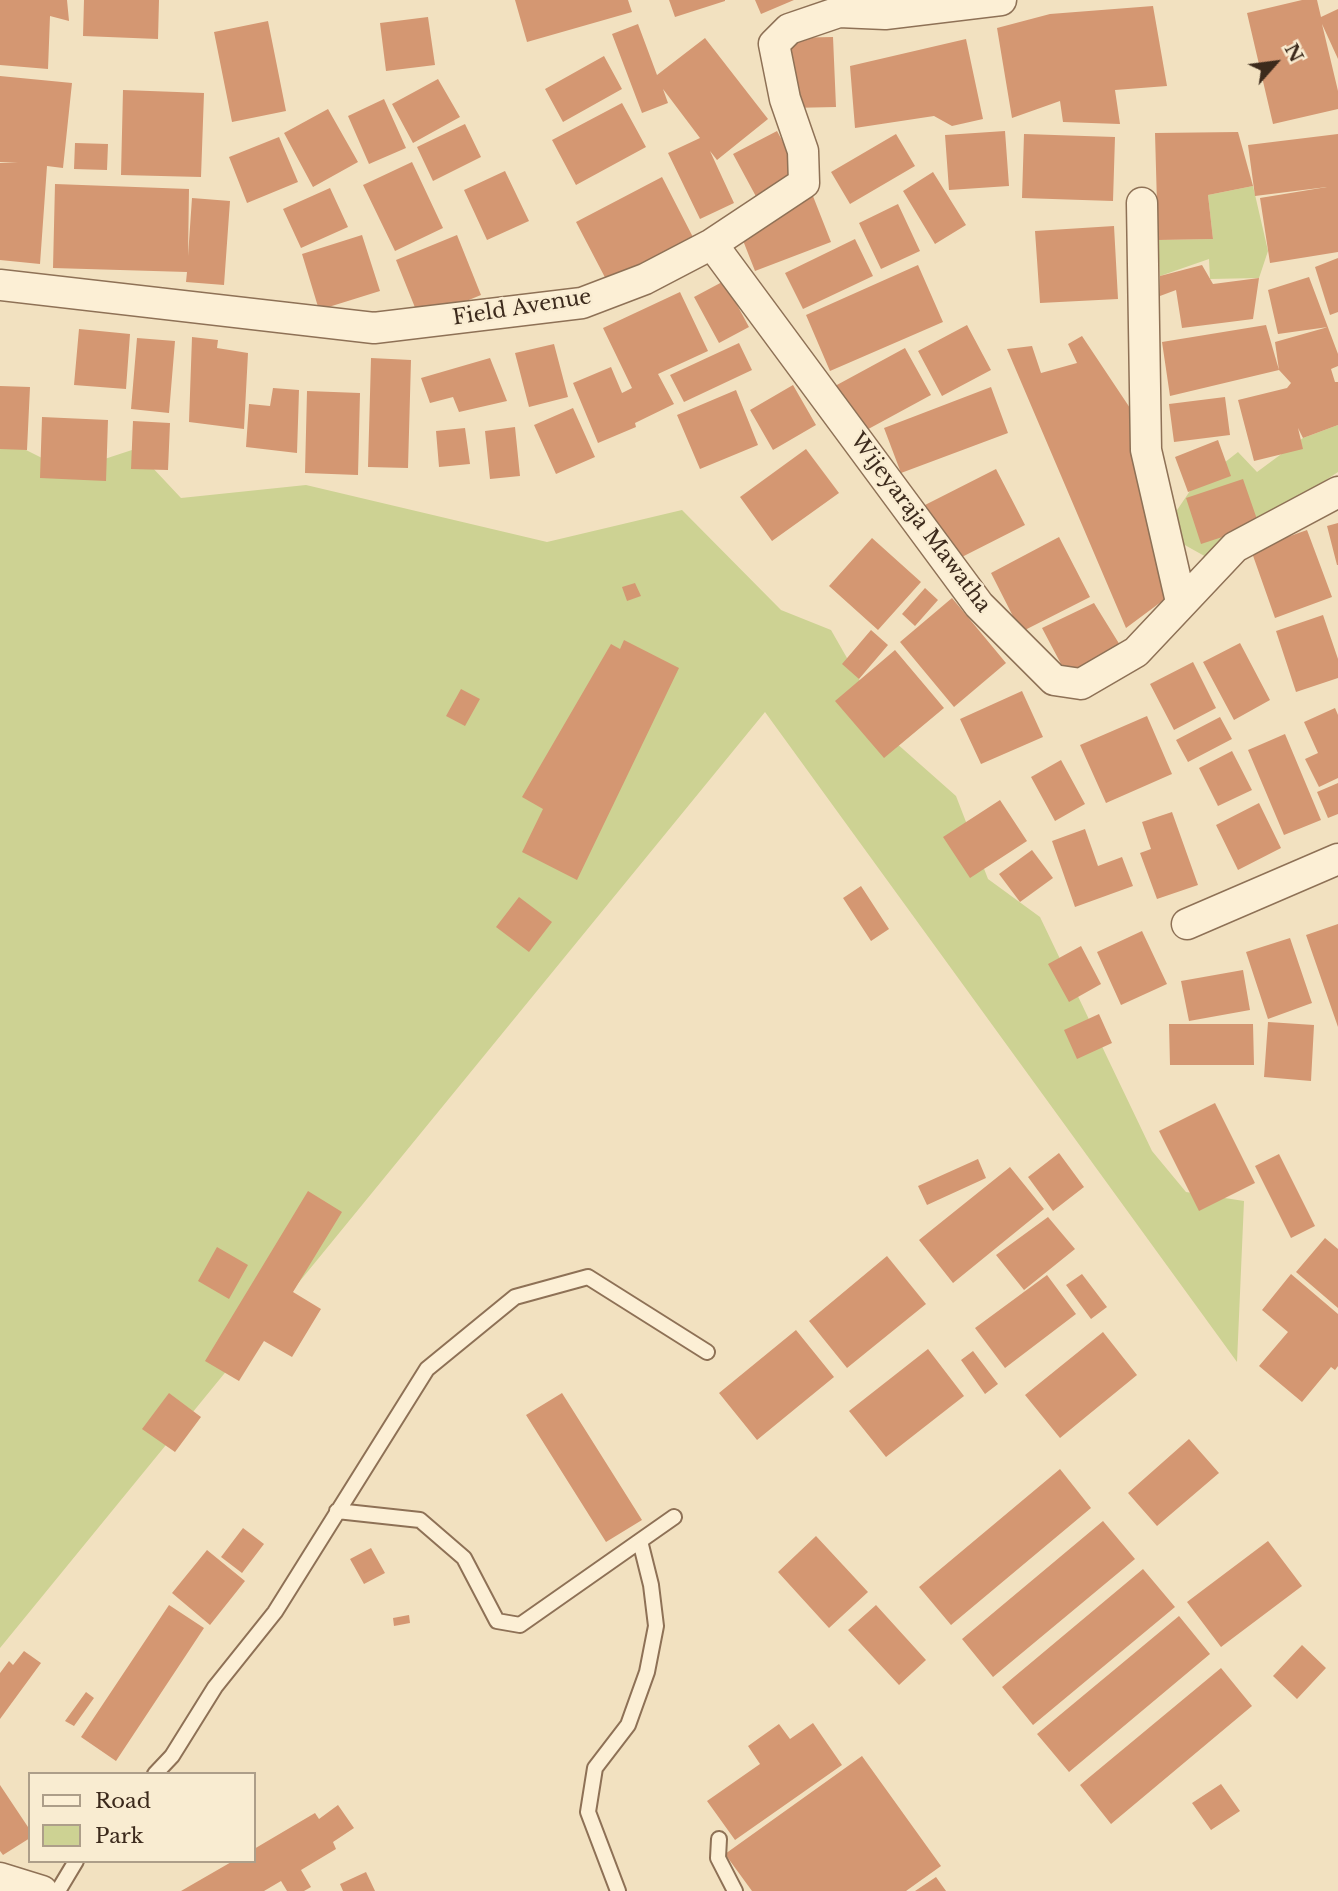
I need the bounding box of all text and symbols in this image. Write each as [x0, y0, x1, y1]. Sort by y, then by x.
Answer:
north arrow [1240, 28, 1310, 98]
text: N [1280, 40, 1308, 66]
street label: Field Avenue [451, 285, 593, 331]
street label: Wijeyaraja Mawatha [844, 428, 996, 618]
legend [28, 1772, 256, 1863]
text: Road [95, 1788, 151, 1814]
text: Park [95, 1823, 144, 1849]

